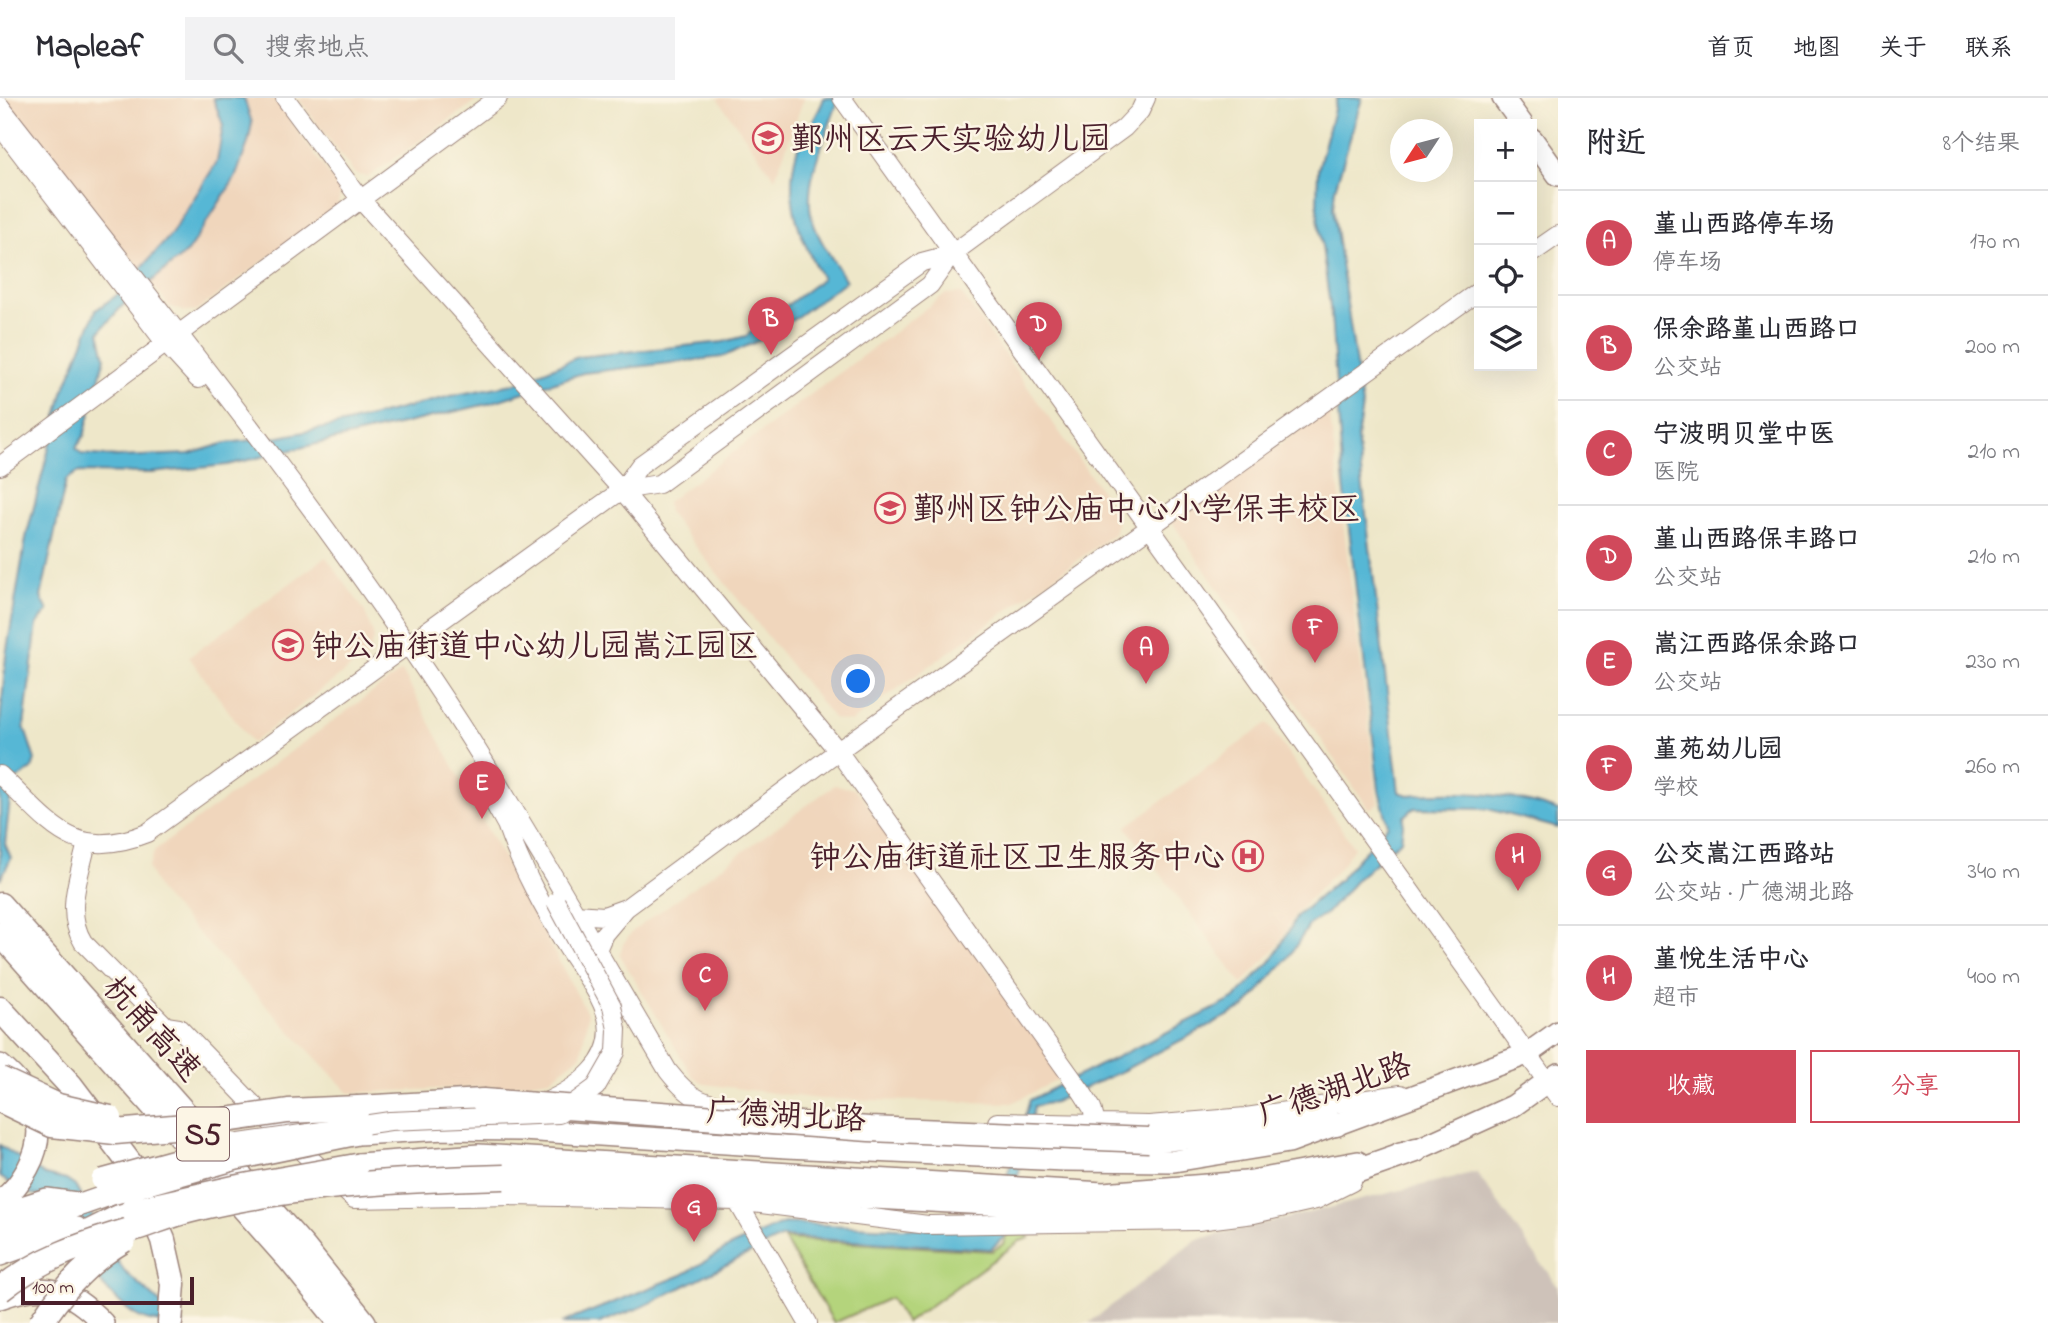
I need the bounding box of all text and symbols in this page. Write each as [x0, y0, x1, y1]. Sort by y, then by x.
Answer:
search box [185, 17, 675, 80]
text: Mapleaf [35, 24, 143, 72]
icon: search [209, 29, 247, 67]
text: 搜索地点 [265, 30, 369, 68]
text: 首页 [1707, 32, 1755, 67]
text: 地图 [1793, 32, 1841, 67]
text: 关于 [1879, 32, 1927, 67]
text: 联系 [1965, 32, 2013, 67]
place label: 鄞州区云天实验幼儿园 [791, 118, 1111, 165]
north arrow [1390, 119, 1453, 182]
map controls [1474, 119, 1537, 371]
button: + [1474, 119, 1537, 182]
school or university icon: 鄞州区云天实验幼儿园 [751, 121, 785, 155]
text: 附近 [1586, 123, 1646, 167]
text: 8个结果 [1942, 128, 2020, 161]
button: − [1474, 182, 1537, 245]
text: 堇山西路停车场 [1653, 207, 1835, 245]
text: A [1602, 226, 1616, 259]
text: 170 m [1970, 226, 2020, 259]
button: locate [1474, 245, 1537, 308]
text: 停车场 [1653, 247, 1722, 280]
pin: B [748, 297, 794, 355]
pin: D [1016, 302, 1062, 360]
button: layers [1474, 308, 1537, 371]
text: 保余路堇山西路口 [1653, 312, 1861, 350]
text: B [1601, 331, 1617, 364]
text: 200 m [1965, 331, 2020, 364]
text: 公交站 [1653, 352, 1722, 385]
text: 宁波明贝堂中医 [1653, 417, 1835, 455]
text: C [1603, 436, 1615, 469]
text: 210 m [1968, 436, 2020, 469]
text: 医院 [1653, 457, 1699, 490]
place label: 鄞州区钟公庙中心小学保丰校区 [913, 488, 1361, 535]
school or university icon: 鄞州区钟公庙中心小学保丰校区 [873, 491, 907, 525]
text: 堇山西路保丰路口 [1653, 522, 1861, 560]
text: D [1601, 541, 1617, 574]
text: 210 m [1968, 541, 2020, 574]
text: 公交站 [1653, 562, 1722, 595]
pin: F [1292, 605, 1338, 663]
place label: 钟公庙街道中心幼儿园嵩江园区 [311, 625, 759, 672]
pin: A [1123, 626, 1169, 684]
text: 嵩江西路保余路口 [1653, 627, 1861, 665]
school or university icon: 钟公庙街道中心幼儿园嵩江园区 [271, 628, 305, 662]
text: E [1602, 646, 1616, 679]
text: 230 m [1966, 646, 2020, 679]
your location [841, 664, 875, 698]
text: 公交站 [1653, 667, 1722, 700]
text: 堇苑幼儿园 [1653, 732, 1783, 770]
text: F [1602, 751, 1616, 784]
text: 260 m [1965, 751, 2020, 784]
pin: E [459, 761, 505, 819]
text: 学校 [1653, 772, 1699, 805]
pin: H [1495, 833, 1541, 891]
place label: 钟公庙街道社区卫生服务中心 [809, 836, 1225, 883]
text: 公交嵩江西路站 [1653, 837, 1835, 875]
hospital icon: 钟公庙街道社区卫生服务中心 [1231, 839, 1265, 873]
text: G [1602, 856, 1616, 889]
text: 340 m [1967, 856, 2020, 889]
text: 公交站 · 广德湖北路 [1653, 877, 1853, 910]
text: 堇悦生活中心 [1653, 942, 1809, 980]
pin: C [682, 953, 728, 1011]
text: H [1602, 961, 1616, 994]
text: 400 m [1967, 961, 2020, 994]
street label: 杭甬高速 [90, 967, 211, 1094]
text: 超市 [1653, 982, 1699, 1015]
street label: 广德湖北路 [1252, 1043, 1418, 1140]
button: 收藏 [1586, 1050, 1796, 1123]
button: 分享 [1810, 1050, 2020, 1123]
street label: 广德湖北路 [705, 1090, 867, 1145]
road number: S5 [177, 1108, 229, 1160]
pin: G [671, 1184, 717, 1242]
scale bar [21, 1274, 194, 1306]
text: 100 m [32, 1275, 74, 1302]

